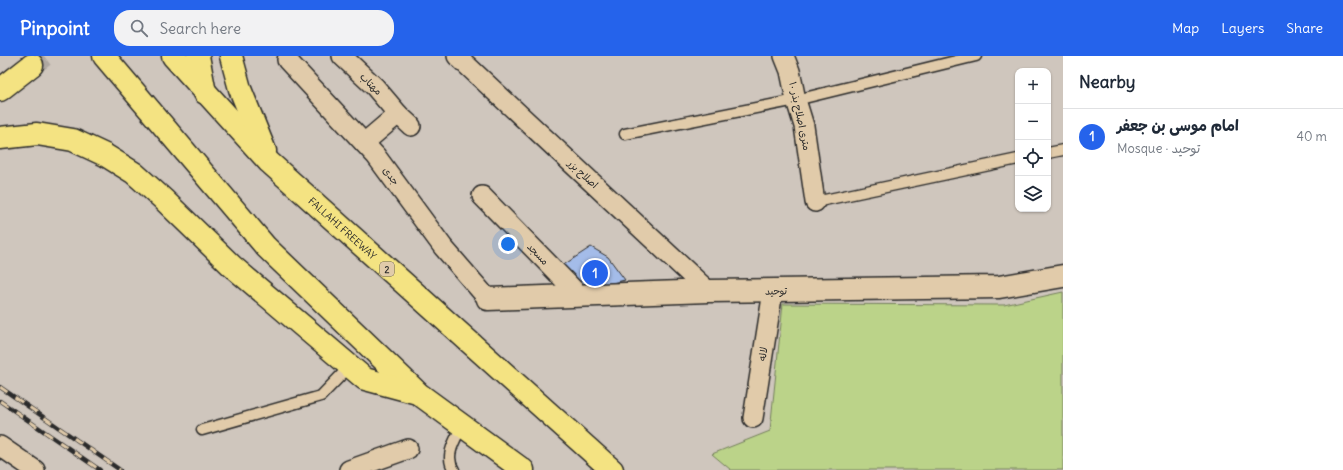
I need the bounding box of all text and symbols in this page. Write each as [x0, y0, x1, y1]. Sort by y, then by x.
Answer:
search box [114, 10, 394, 46]
text: Pinpoint [20, 16, 90, 40]
icon: search [128, 17, 150, 39]
text: Search here [160, 19, 241, 38]
text: Map [1172, 19, 1199, 37]
text: Layers [1221, 19, 1264, 37]
text: Share [1286, 19, 1323, 37]
map controls [1015, 68, 1051, 212]
button: + [1015, 68, 1051, 104]
street label: مهتاب [357, 70, 385, 98]
text: Nearby [1079, 71, 1135, 93]
street label: ۱۰ متری اصلاح بذر [785, 81, 814, 152]
button: − [1015, 104, 1051, 140]
text: امام موسی بن جعفر [1117, 116, 1239, 135]
text: 1 [1089, 128, 1095, 145]
text: 40 m [1296, 128, 1327, 145]
button: locate [1015, 140, 1051, 176]
text: Mosque · توحید [1117, 140, 1200, 157]
street label: اصلاح بزر [564, 156, 601, 192]
street label: جدی [380, 164, 402, 188]
button: layers [1015, 176, 1051, 212]
street label: FALLAHI FREEWAY [306, 194, 380, 262]
your location [498, 234, 518, 254]
street label: مسجد [524, 240, 552, 268]
pin: 1 [582, 258, 608, 288]
road number: 2 [380, 262, 394, 276]
street label: توحید [765, 284, 787, 298]
street label: لاله [755, 346, 771, 362]

